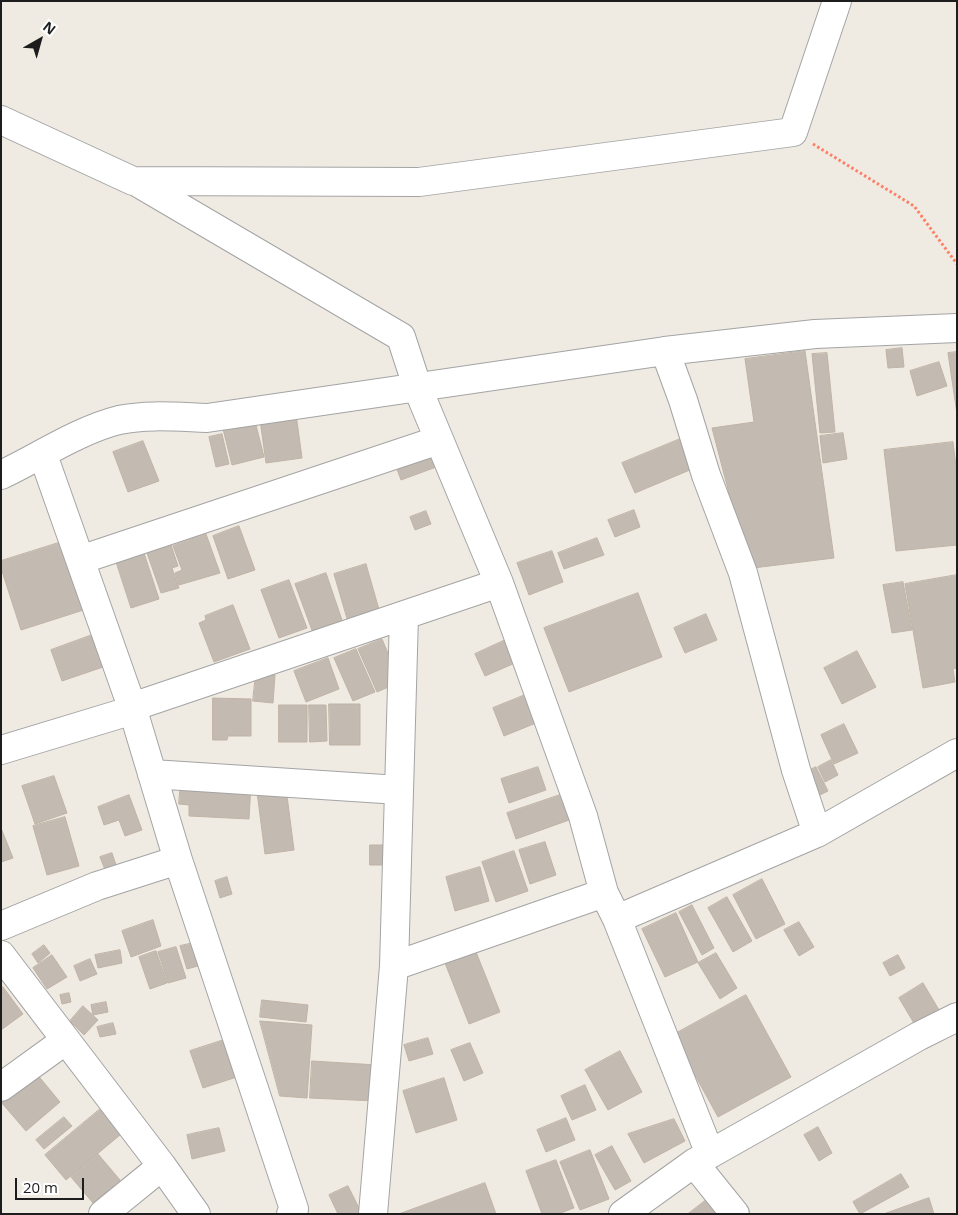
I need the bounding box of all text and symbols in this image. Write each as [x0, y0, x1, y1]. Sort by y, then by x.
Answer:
north arrow [15, 15, 65, 65]
text: N [39, 17, 60, 39]
scale bar [18, 1168, 86, 1200]
text: 20 m [23, 1177, 58, 1197]

